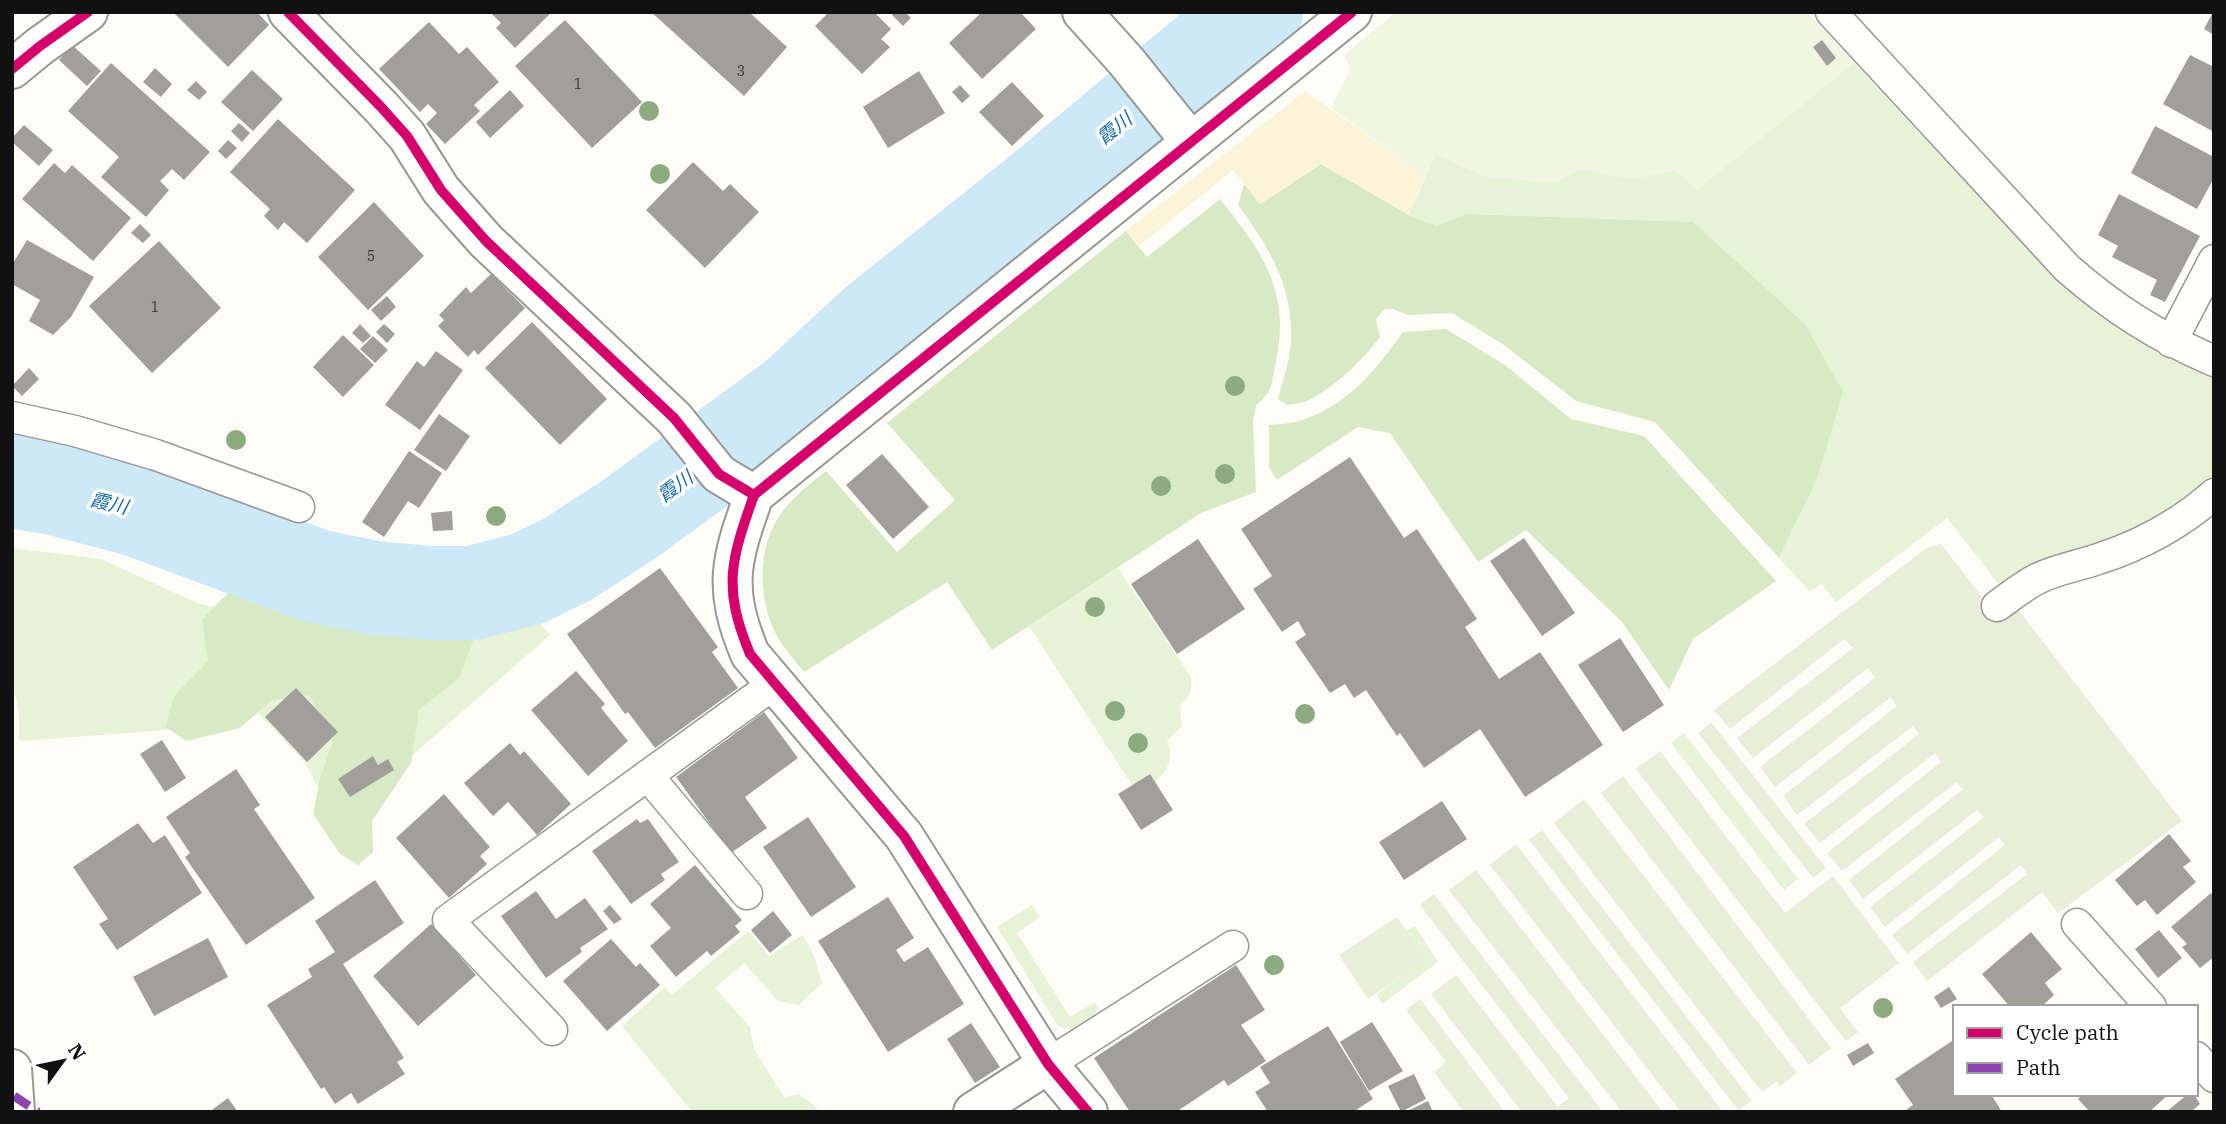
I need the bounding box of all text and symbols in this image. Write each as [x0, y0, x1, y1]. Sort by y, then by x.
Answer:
house number: 3 [737, 62, 745, 80]
house number: 1 [574, 75, 582, 93]
water label: 霞川 [1092, 105, 1138, 149]
house number: 5 [367, 247, 375, 265]
house number: 1 [151, 298, 159, 316]
water label: 霞川 [653, 464, 699, 507]
water label: 霞川 [88, 487, 132, 519]
legend [1953, 1005, 2198, 1096]
text: Cycle path [2016, 1018, 2119, 1046]
north arrow [28, 1026, 98, 1096]
text: N [63, 1039, 91, 1065]
text: Path [2016, 1053, 2061, 1081]

